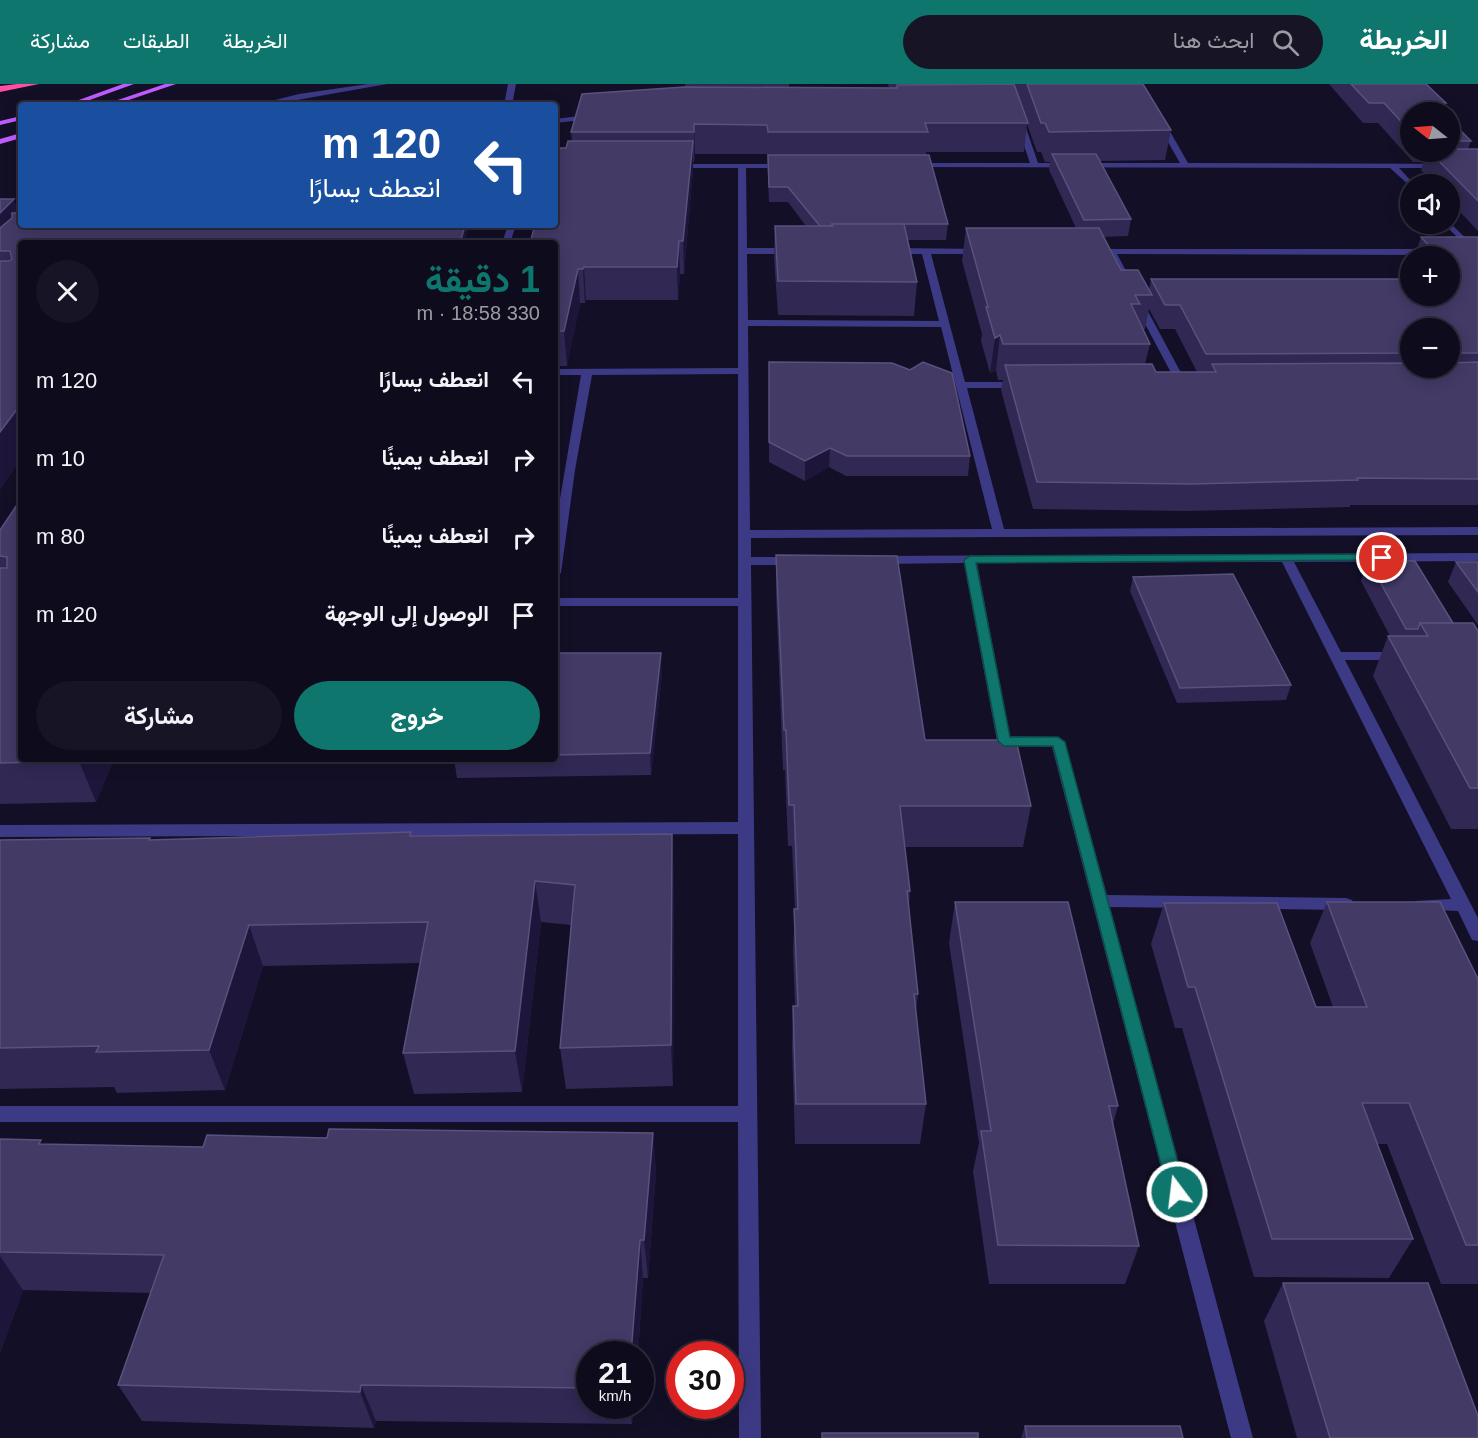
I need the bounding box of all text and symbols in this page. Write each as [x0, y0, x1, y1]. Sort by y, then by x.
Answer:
search box [903, 15, 1323, 69]
text: الخريطة [1359, 24, 1448, 55]
icon: search [1269, 26, 1302, 59]
text: ابحث هنا [1173, 28, 1254, 53]
text: مشاركة [30, 29, 90, 52]
text: الطبقات [123, 29, 190, 52]
text: الخريطة [223, 29, 288, 52]
north arrow [1400, 102, 1460, 162]
map controls [1400, 102, 1460, 378]
text: 120 m [322, 120, 441, 167]
icon: left [462, 126, 540, 204]
text: انعطف يسارًا [309, 173, 441, 203]
button: sound [1400, 174, 1460, 234]
button: + [1400, 246, 1460, 306]
text: 1 دقيقة [425, 259, 540, 300]
button: close [36, 260, 99, 323]
text: 330 m · 18:58 [417, 302, 540, 324]
button: − [1400, 318, 1460, 378]
icon: left [507, 365, 540, 398]
text: انعطف يسارًا [379, 367, 489, 392]
text: 120 m [36, 368, 97, 393]
icon: right [507, 443, 540, 476]
text: انعطف يمينًا [381, 445, 489, 470]
text: 10 m [36, 446, 85, 471]
icon: right [507, 521, 540, 554]
text: انعطف يمينًا [381, 523, 489, 548]
text: 80 m [36, 524, 85, 549]
pin [1356, 532, 1407, 583]
icon: arrive [1365, 541, 1398, 574]
icon: arrive [507, 599, 540, 632]
text: الوصول إلى الوجهة [325, 601, 489, 626]
text: 120 m [36, 602, 97, 627]
button: مشاركة [36, 681, 282, 750]
button: خروج [294, 681, 540, 750]
position arrow [1145, 1160, 1209, 1224]
speed limit sign: 30 [666, 1341, 744, 1419]
text: 21 [598, 1356, 632, 1389]
text: km/h [599, 1387, 631, 1404]

